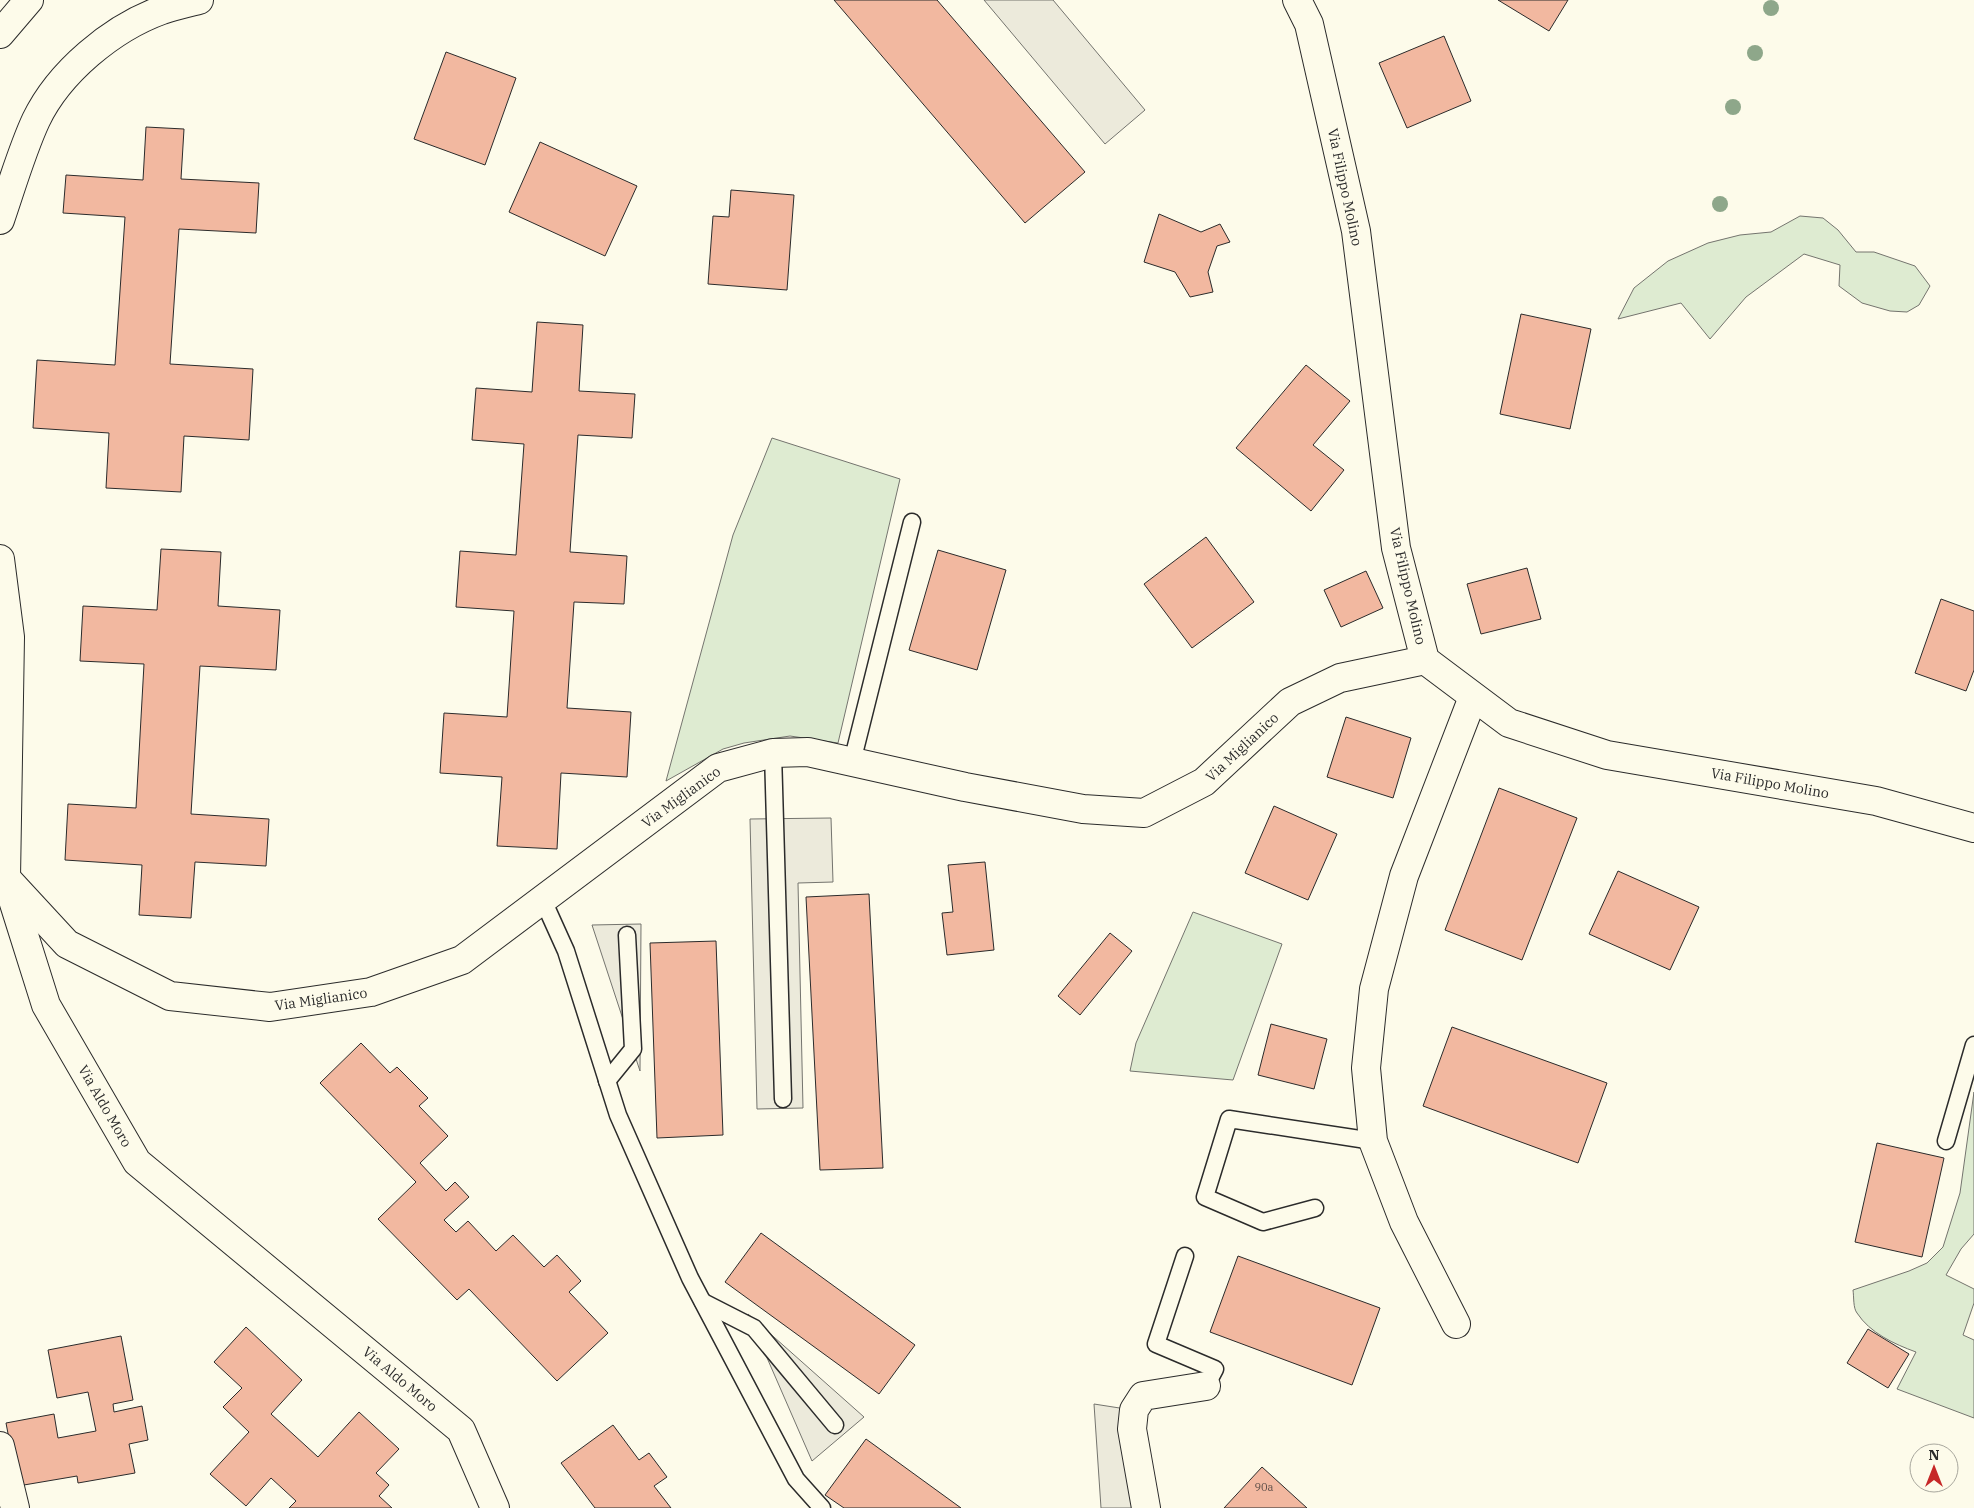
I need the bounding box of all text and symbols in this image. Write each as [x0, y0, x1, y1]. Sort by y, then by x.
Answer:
street label: Via Filippo Molino [1324, 127, 1366, 248]
street label: Via Filippo Molino [1386, 526, 1430, 646]
street label: Via Miglianico [1202, 709, 1282, 785]
street label: Via Miglianico [638, 762, 724, 832]
street label: Via Filippo Molino [1709, 764, 1831, 802]
street label: Via Miglianico [274, 984, 368, 1014]
street label: Via Aldo Moro [74, 1062, 136, 1150]
street label: Via Aldo Moro [359, 1343, 441, 1415]
north arrow [1909, 1443, 1959, 1493]
text: N [1928, 1446, 1940, 1464]
house number: 90a [1254, 1480, 1274, 1494]

